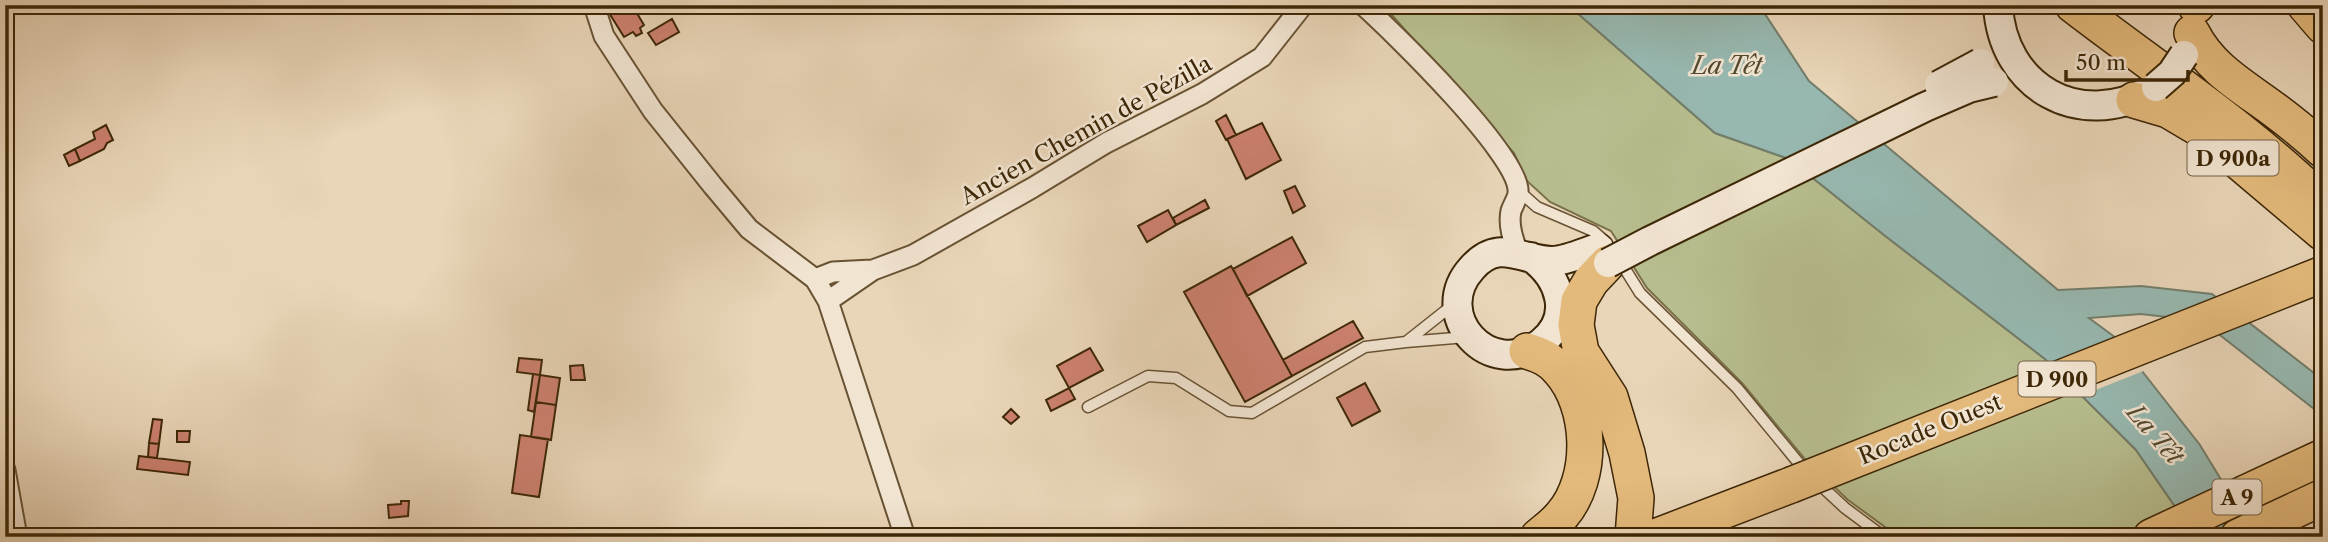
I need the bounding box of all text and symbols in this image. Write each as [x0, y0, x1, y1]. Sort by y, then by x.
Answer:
scale bar [2066, 38, 2188, 82]
street label: Ancien Chemin de Pézilla [955, 49, 1217, 211]
text: 50 m [2076, 50, 2126, 75]
water label: La Têt [1690, 51, 1764, 80]
road number: D 900a [2188, 140, 2278, 176]
road number: D 900 [2018, 362, 2096, 396]
street label: Rocade Ouest [1854, 388, 2006, 470]
water label: La Têt [2120, 396, 2190, 471]
road number: A 9 [2212, 480, 2262, 514]

